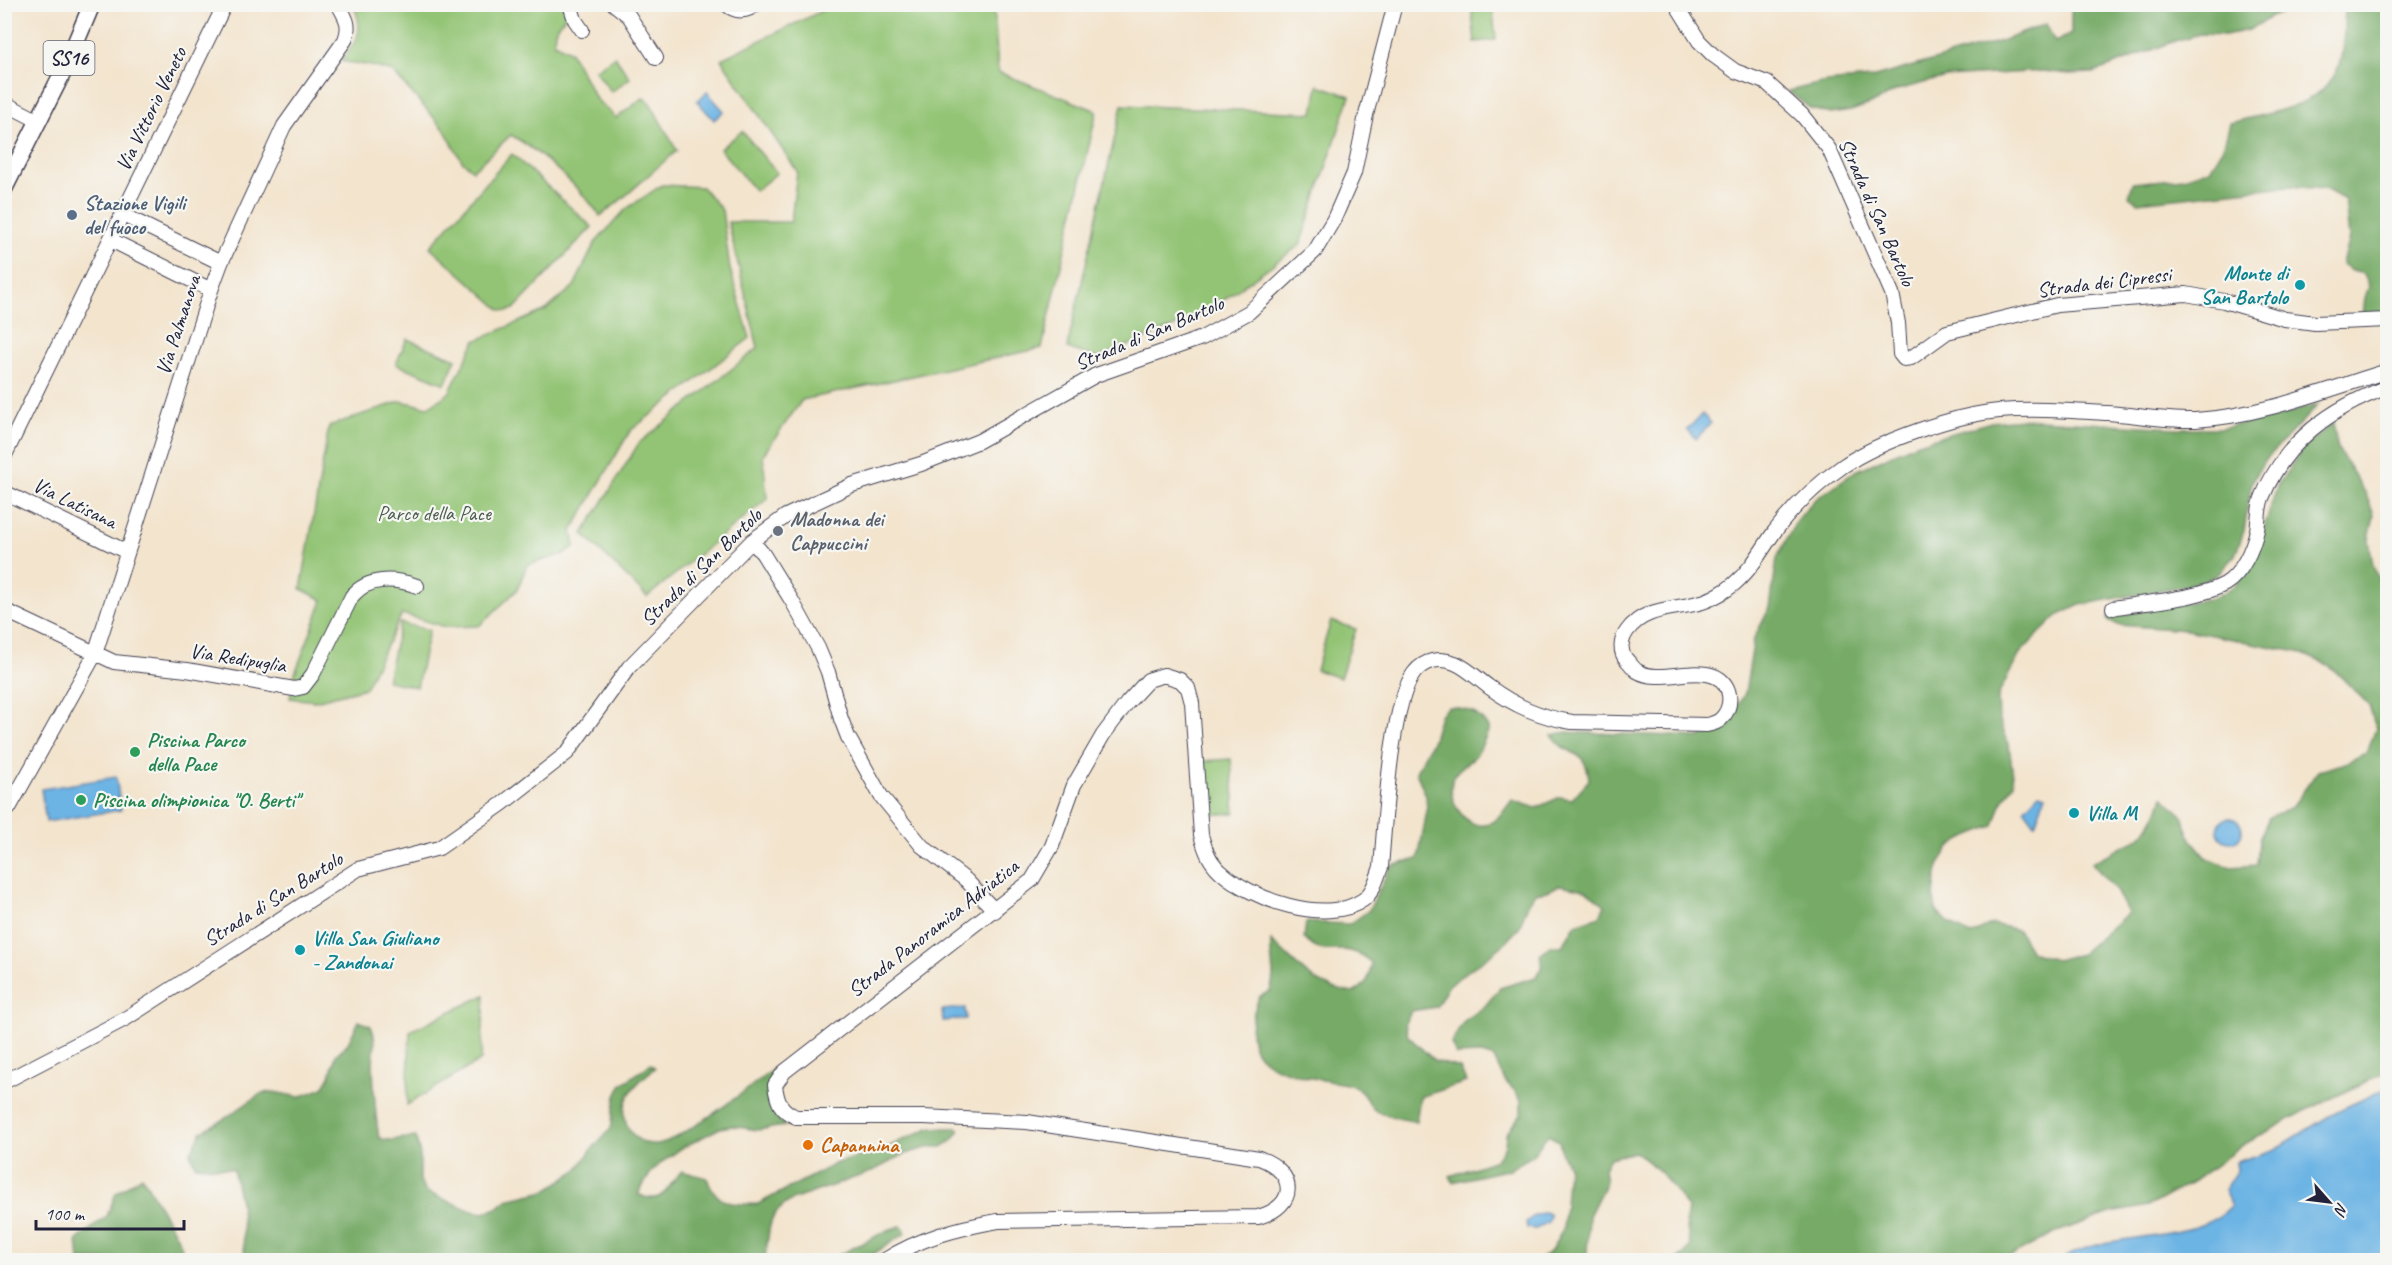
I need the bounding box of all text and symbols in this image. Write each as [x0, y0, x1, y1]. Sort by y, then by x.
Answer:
road number: SS16 [44, 41, 94, 75]
street label: Via Vittorio Veneto [110, 41, 193, 175]
street label: Strada di San Bartolo [1833, 134, 1922, 291]
place label: Stazione Vigili del fuoco [84, 190, 188, 240]
marker: Stazione Vigili del fuoco [65, 208, 79, 222]
place label: Monte di San Bartolo [2201, 260, 2291, 310]
street label: Strada dei Cipressi [2036, 261, 2175, 303]
street label: Via Palmanova [150, 270, 207, 378]
marker: Monte di San Bartolo [2293, 278, 2307, 292]
street label: Strada di San Bartolo [1071, 289, 1229, 376]
street label: Via Latisana [29, 472, 123, 535]
park label: Parco della Pace [377, 500, 492, 526]
street label: Strada di San Bartolo [635, 501, 768, 632]
place label: Madonna dei Cappuccini [790, 506, 886, 556]
marker: Madonna dei Cappuccini [771, 524, 785, 538]
street label: Via Redipuglia [188, 638, 290, 679]
place label: Piscina Parco della Pace [147, 727, 247, 777]
marker: Piscina Parco della Pace [128, 745, 142, 759]
place label: Piscina olimpionica "O. Berti" [93, 787, 304, 813]
marker: Piscina olimpionica "O. Berti" [74, 793, 88, 807]
place label: Villa M [2086, 800, 2139, 826]
marker: Villa M [2067, 806, 2081, 820]
street label: Strada di San Bartolo [199, 845, 349, 952]
street label: Strada Panoramica Adriatica [842, 852, 1025, 1003]
place label: Villa San Giuliano - Zandonai [312, 925, 441, 975]
marker: Villa San Giuliano - Zandonai [293, 943, 307, 957]
place label: Capannina [820, 1132, 900, 1158]
marker: Capannina [801, 1138, 815, 1152]
north arrow [2299, 1172, 2359, 1232]
scale bar [36, 1193, 184, 1231]
text: N [2329, 1200, 2353, 1220]
text: 100 m [45, 1203, 86, 1225]

